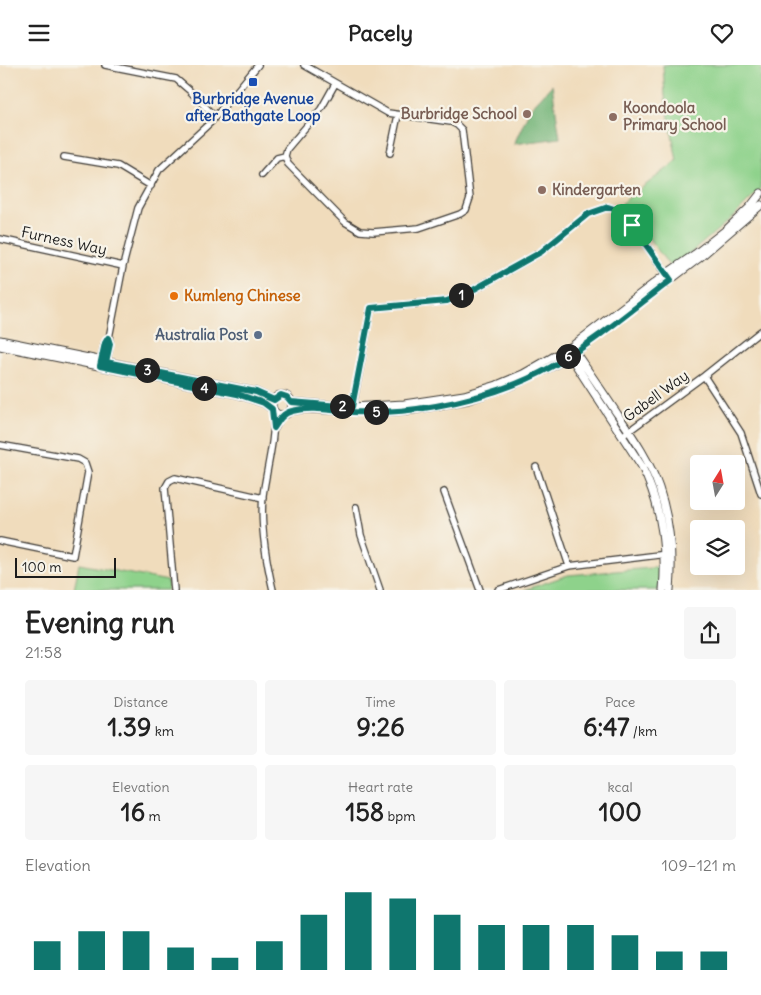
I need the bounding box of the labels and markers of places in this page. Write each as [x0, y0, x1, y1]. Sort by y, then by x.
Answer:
marker: Burbridge Avenue after Bathgate Loop [247, 76, 259, 88]
place label: Burbridge Avenue after Bathgate Loop [185, 89, 321, 126]
place label: Koondoola Primary School [623, 98, 726, 135]
place label: Burbridge School [401, 104, 517, 124]
marker: Burbridge School [521, 108, 533, 120]
marker: Koondoola Primary School [607, 111, 619, 123]
place label: Kindergarten [552, 180, 641, 200]
marker: Kindergarten [536, 184, 548, 196]
pin [611, 204, 653, 246]
pin: 1 [448, 283, 474, 307]
place label: Kumleng Chinese [184, 286, 301, 306]
marker: Kumleng Chinese [168, 290, 180, 302]
place label: Australia Post [155, 325, 249, 344]
marker: Australia Post [252, 329, 264, 341]
pin: 6 [556, 343, 580, 369]
pin: 3 [134, 357, 160, 383]
pin: 4 [192, 375, 216, 401]
pin: 2 [330, 393, 354, 419]
pin: 5 [364, 399, 388, 425]

